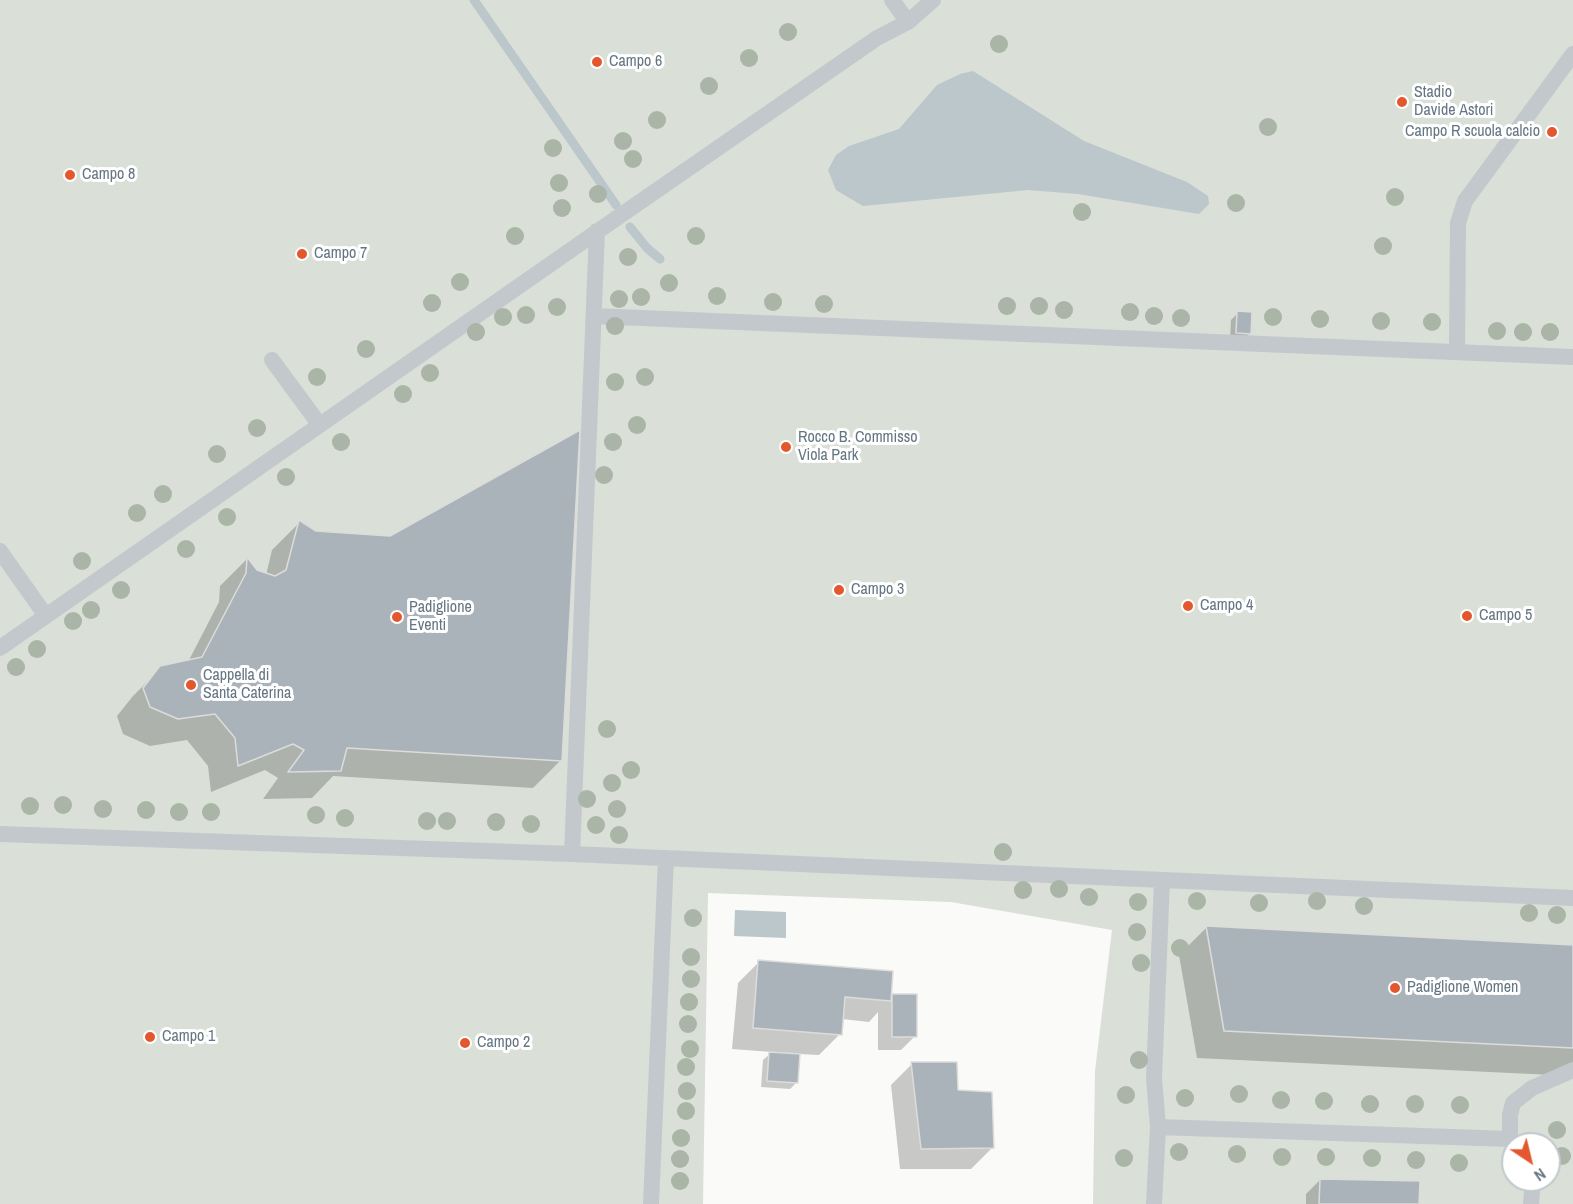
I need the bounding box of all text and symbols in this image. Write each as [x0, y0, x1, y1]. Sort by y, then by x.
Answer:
place label: Campo 6 [609, 52, 662, 72]
marker: Campo 6 [590, 55, 604, 69]
place label: Stadio Davide Astori [1414, 83, 1493, 121]
marker: Stadio Davide Astori [1395, 95, 1409, 109]
place label: Campo R scuola calcio [1405, 122, 1540, 142]
marker: Campo R scuola calcio [1545, 125, 1559, 139]
place label: Campo 8 [82, 165, 135, 185]
marker: Campo 8 [63, 168, 77, 182]
place label: Campo 7 [314, 244, 367, 264]
marker: Campo 7 [295, 247, 309, 261]
place label: Rocco B. Commisso Viola Park [798, 428, 918, 466]
marker: Rocco B. Commisso Viola Park [779, 440, 793, 454]
place label: Campo 3 [851, 580, 904, 600]
marker: Campo 3 [832, 583, 846, 597]
place label: Campo 4 [1200, 596, 1253, 616]
place label: Padiglione Eventi [409, 598, 472, 636]
marker: Campo 4 [1181, 599, 1195, 613]
place label: Campo 5 [1479, 606, 1532, 626]
marker: Campo 5 [1460, 609, 1474, 623]
marker: Padiglione Eventi [390, 610, 404, 624]
place label: Cappella di Santa Caterina [203, 666, 291, 704]
marker: Cappella di Santa Caterina [184, 678, 198, 692]
place label: Padiglione Women [1407, 978, 1518, 998]
marker: Padiglione Women [1388, 981, 1402, 995]
place label: Campo 1 [162, 1027, 215, 1047]
marker: Campo 1 [143, 1030, 157, 1044]
place label: Campo 2 [477, 1033, 530, 1053]
marker: Campo 2 [458, 1036, 472, 1050]
north arrow [1501, 1132, 1561, 1192]
text: N [1530, 1163, 1550, 1187]

